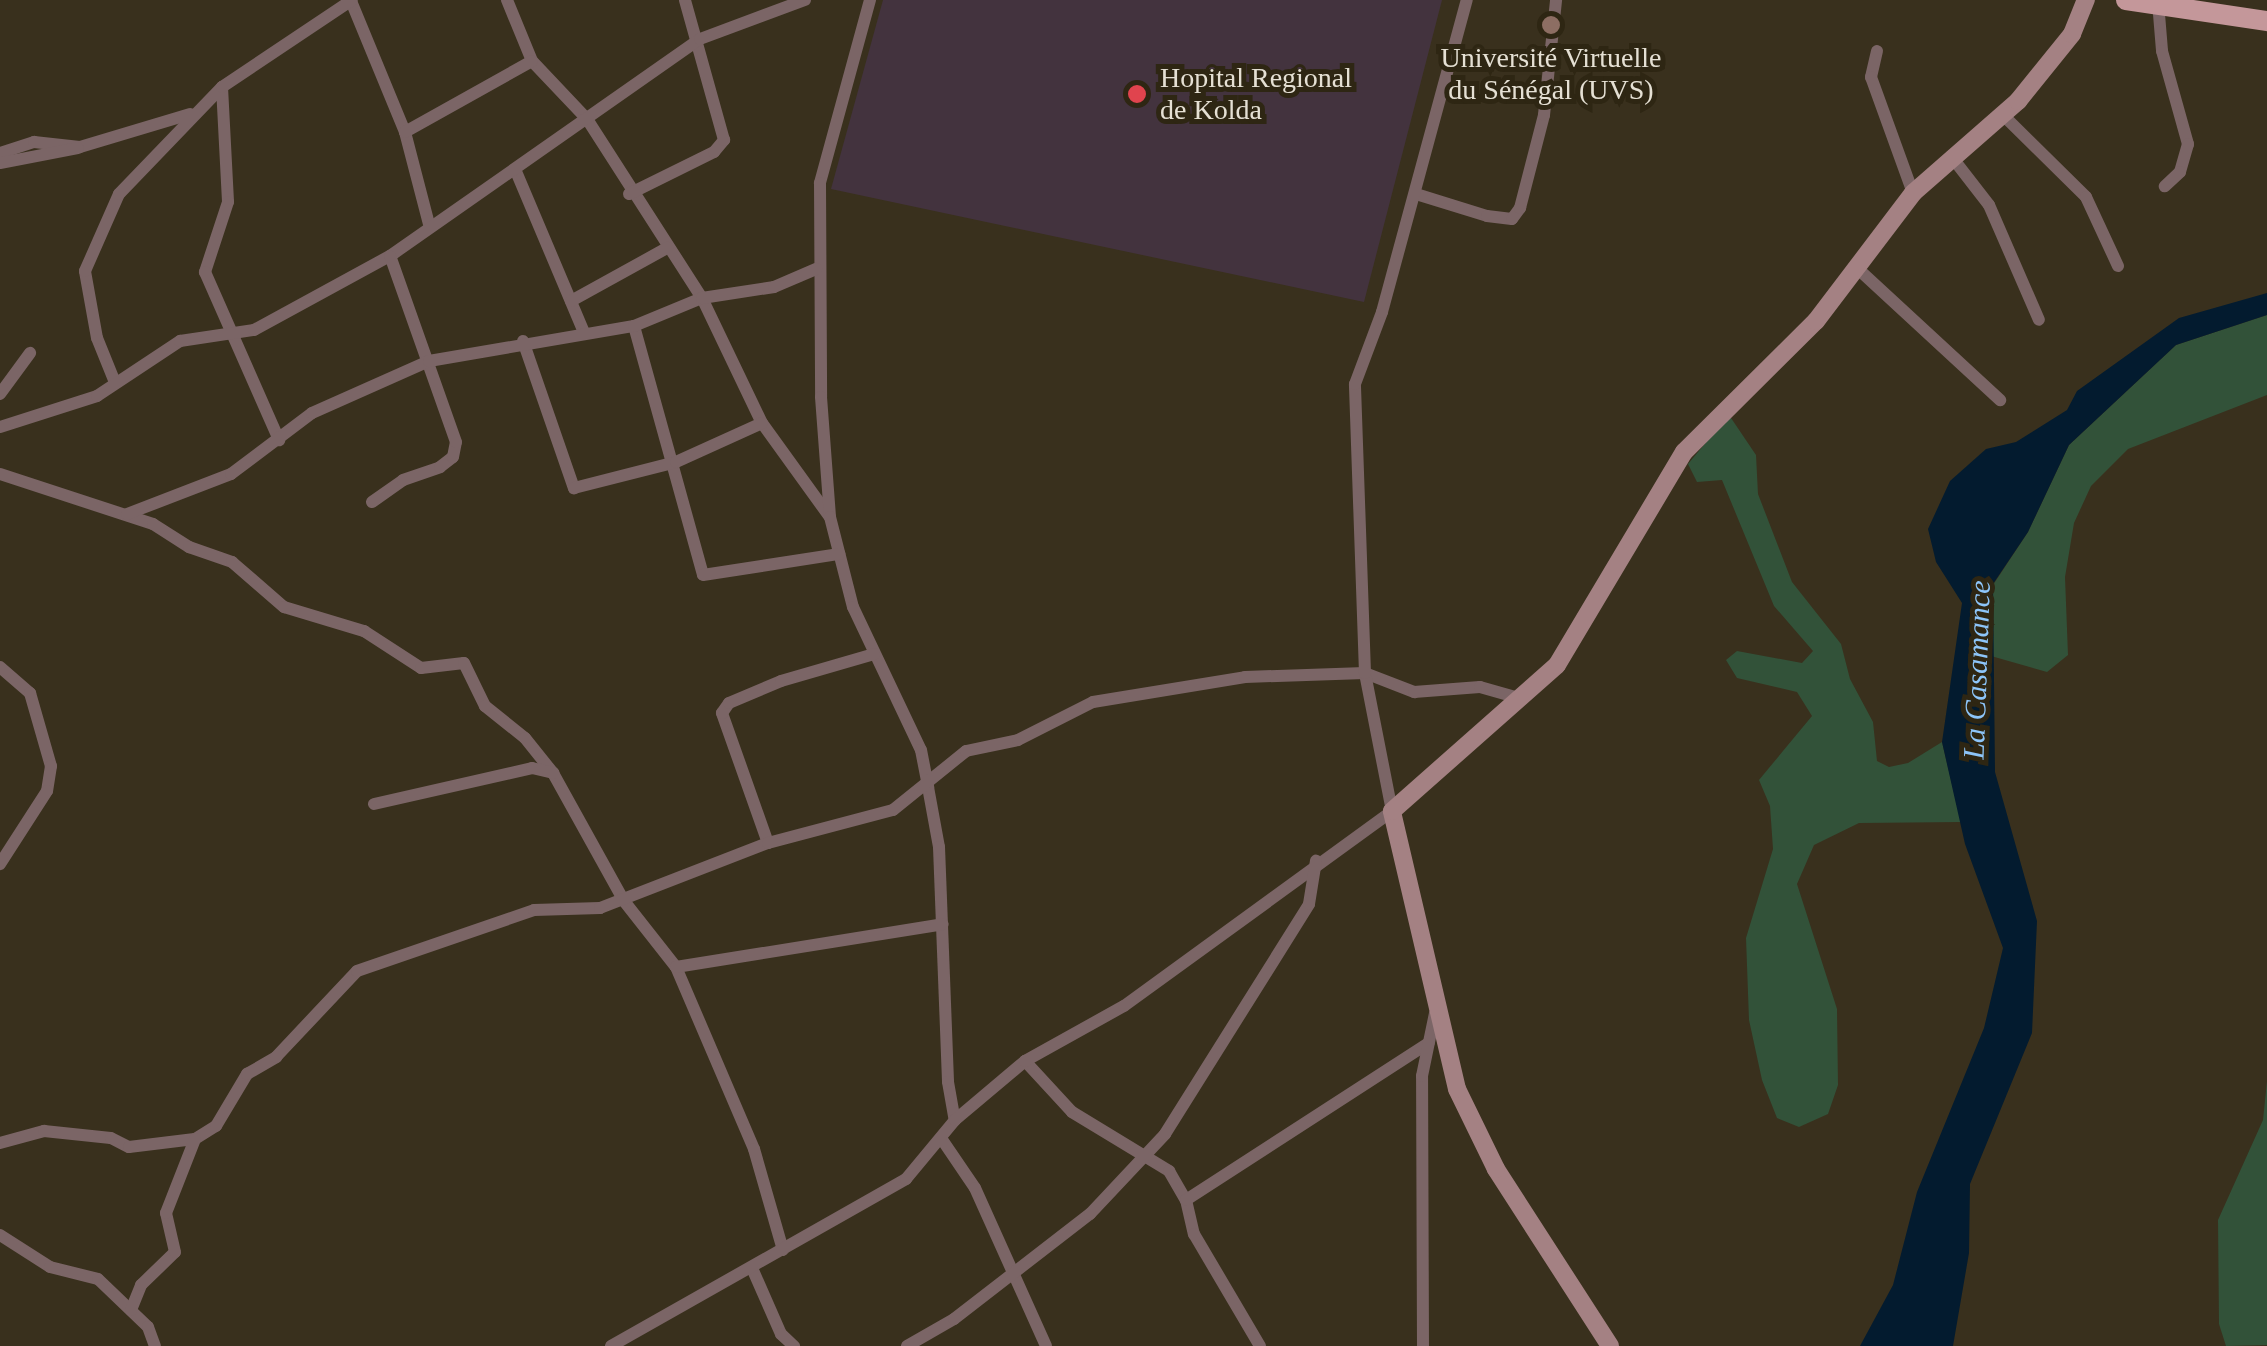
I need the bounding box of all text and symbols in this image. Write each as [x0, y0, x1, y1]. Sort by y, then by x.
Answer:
marker: Université Virtuelle du Sénégal (UVS) [1540, 14, 1562, 36]
place label: Université Virtuelle du Sénégal (UVS) [1440, 41, 1662, 107]
place label: Hopital Regional de Kolda [1160, 61, 1352, 127]
marker: Hopital Regional de Kolda [1124, 81, 1150, 107]
water label: La Casamance [1956, 580, 1998, 760]

